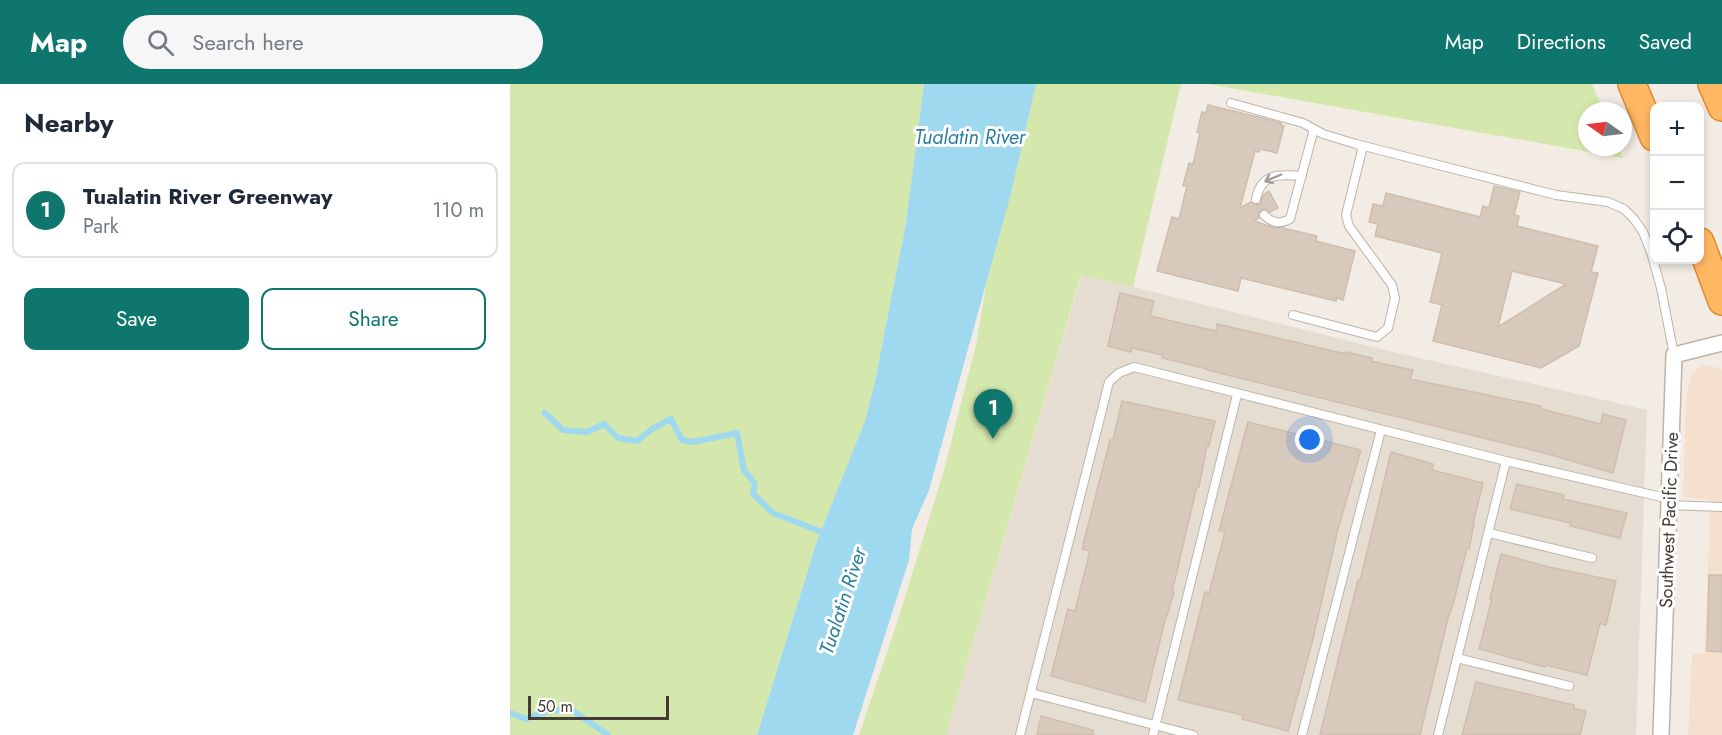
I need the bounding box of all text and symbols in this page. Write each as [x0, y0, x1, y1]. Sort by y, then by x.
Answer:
search box [123, 15, 543, 69]
text: Map [30, 22, 87, 63]
icon: search [144, 26, 177, 59]
text: Search here [192, 26, 304, 58]
text: Map [1445, 27, 1484, 57]
text: Directions [1517, 27, 1606, 57]
text: Saved [1639, 27, 1692, 57]
north arrow [1578, 102, 1632, 156]
map controls [1650, 102, 1704, 264]
button: + [1650, 102, 1704, 156]
text: Nearby [24, 104, 113, 142]
water label: Tualatin River [915, 123, 1027, 152]
button: − [1650, 156, 1704, 210]
one-way arrow [1264, 173, 1282, 184]
text: Tualatin River Greenway [83, 180, 332, 212]
text: 1 [40, 196, 51, 225]
text: 110 m [432, 196, 484, 225]
button: locate [1650, 210, 1704, 264]
text: Park [83, 212, 119, 241]
button: Save [24, 288, 249, 350]
button: Share [261, 288, 486, 350]
pin: 1 [974, 390, 1012, 439]
your location [1295, 425, 1324, 454]
street label: Southwest Pacific Drive [1653, 432, 1685, 608]
water label: Tualatin River [812, 543, 874, 658]
scale bar [528, 693, 669, 720]
text: 50 m [537, 695, 573, 718]

